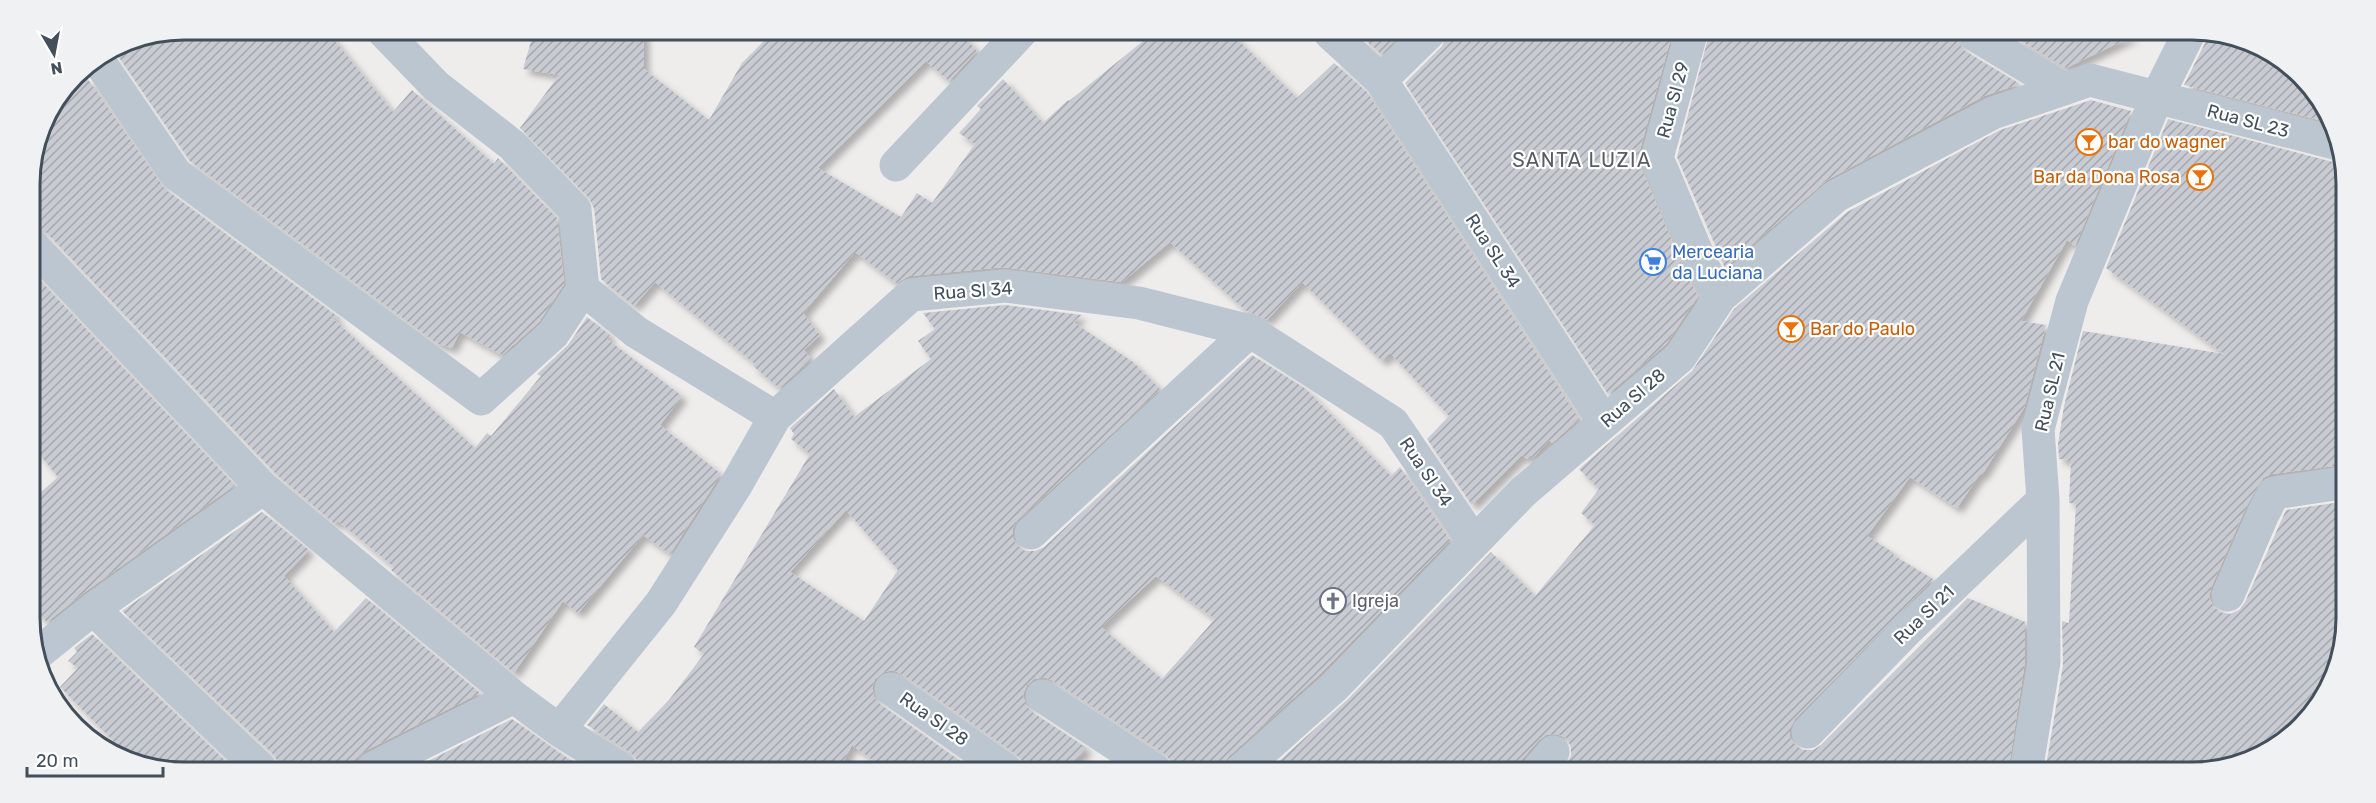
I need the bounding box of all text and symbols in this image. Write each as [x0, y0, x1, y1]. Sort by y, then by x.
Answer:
north arrow [24, 24, 84, 84]
text: N [49, 58, 64, 79]
street label: Rua Sl 29 [1652, 59, 1694, 141]
street label: Rua SL 23 [2205, 100, 2291, 142]
bar icon: bar do wagner [2074, 127, 2104, 157]
place label: bar do wagner [2108, 131, 2227, 153]
district label: SANTA LUZIA [1512, 148, 1652, 172]
bar icon: Bar da Dona Rosa [2185, 162, 2215, 192]
place label: Bar da Dona Rosa [2033, 166, 2180, 188]
street label: Rua SL 34 [1461, 210, 1525, 292]
place label: Mercearia da Luciana [1672, 241, 1763, 284]
supermarket icon: Mercearia da Luciana [1638, 247, 1668, 277]
street label: Rua Sl 34 [933, 277, 1013, 305]
bar icon: Bar do Paulo [1776, 314, 1806, 344]
place label: Bar do Paulo [1810, 318, 1915, 340]
street label: Rua SL 21 [2030, 350, 2070, 434]
street label: Rua Sl 28 [1596, 364, 1670, 432]
street label: Rua Sl 34 [1395, 433, 1457, 511]
street label: Rua Sl 21 [1889, 581, 1959, 649]
church icon: Igreja [1318, 586, 1348, 616]
place label: Igreja [1352, 590, 1399, 612]
street label: Rua Sl 28 [895, 687, 973, 751]
scale bar [27, 740, 164, 778]
text: 20 m [36, 750, 78, 772]

